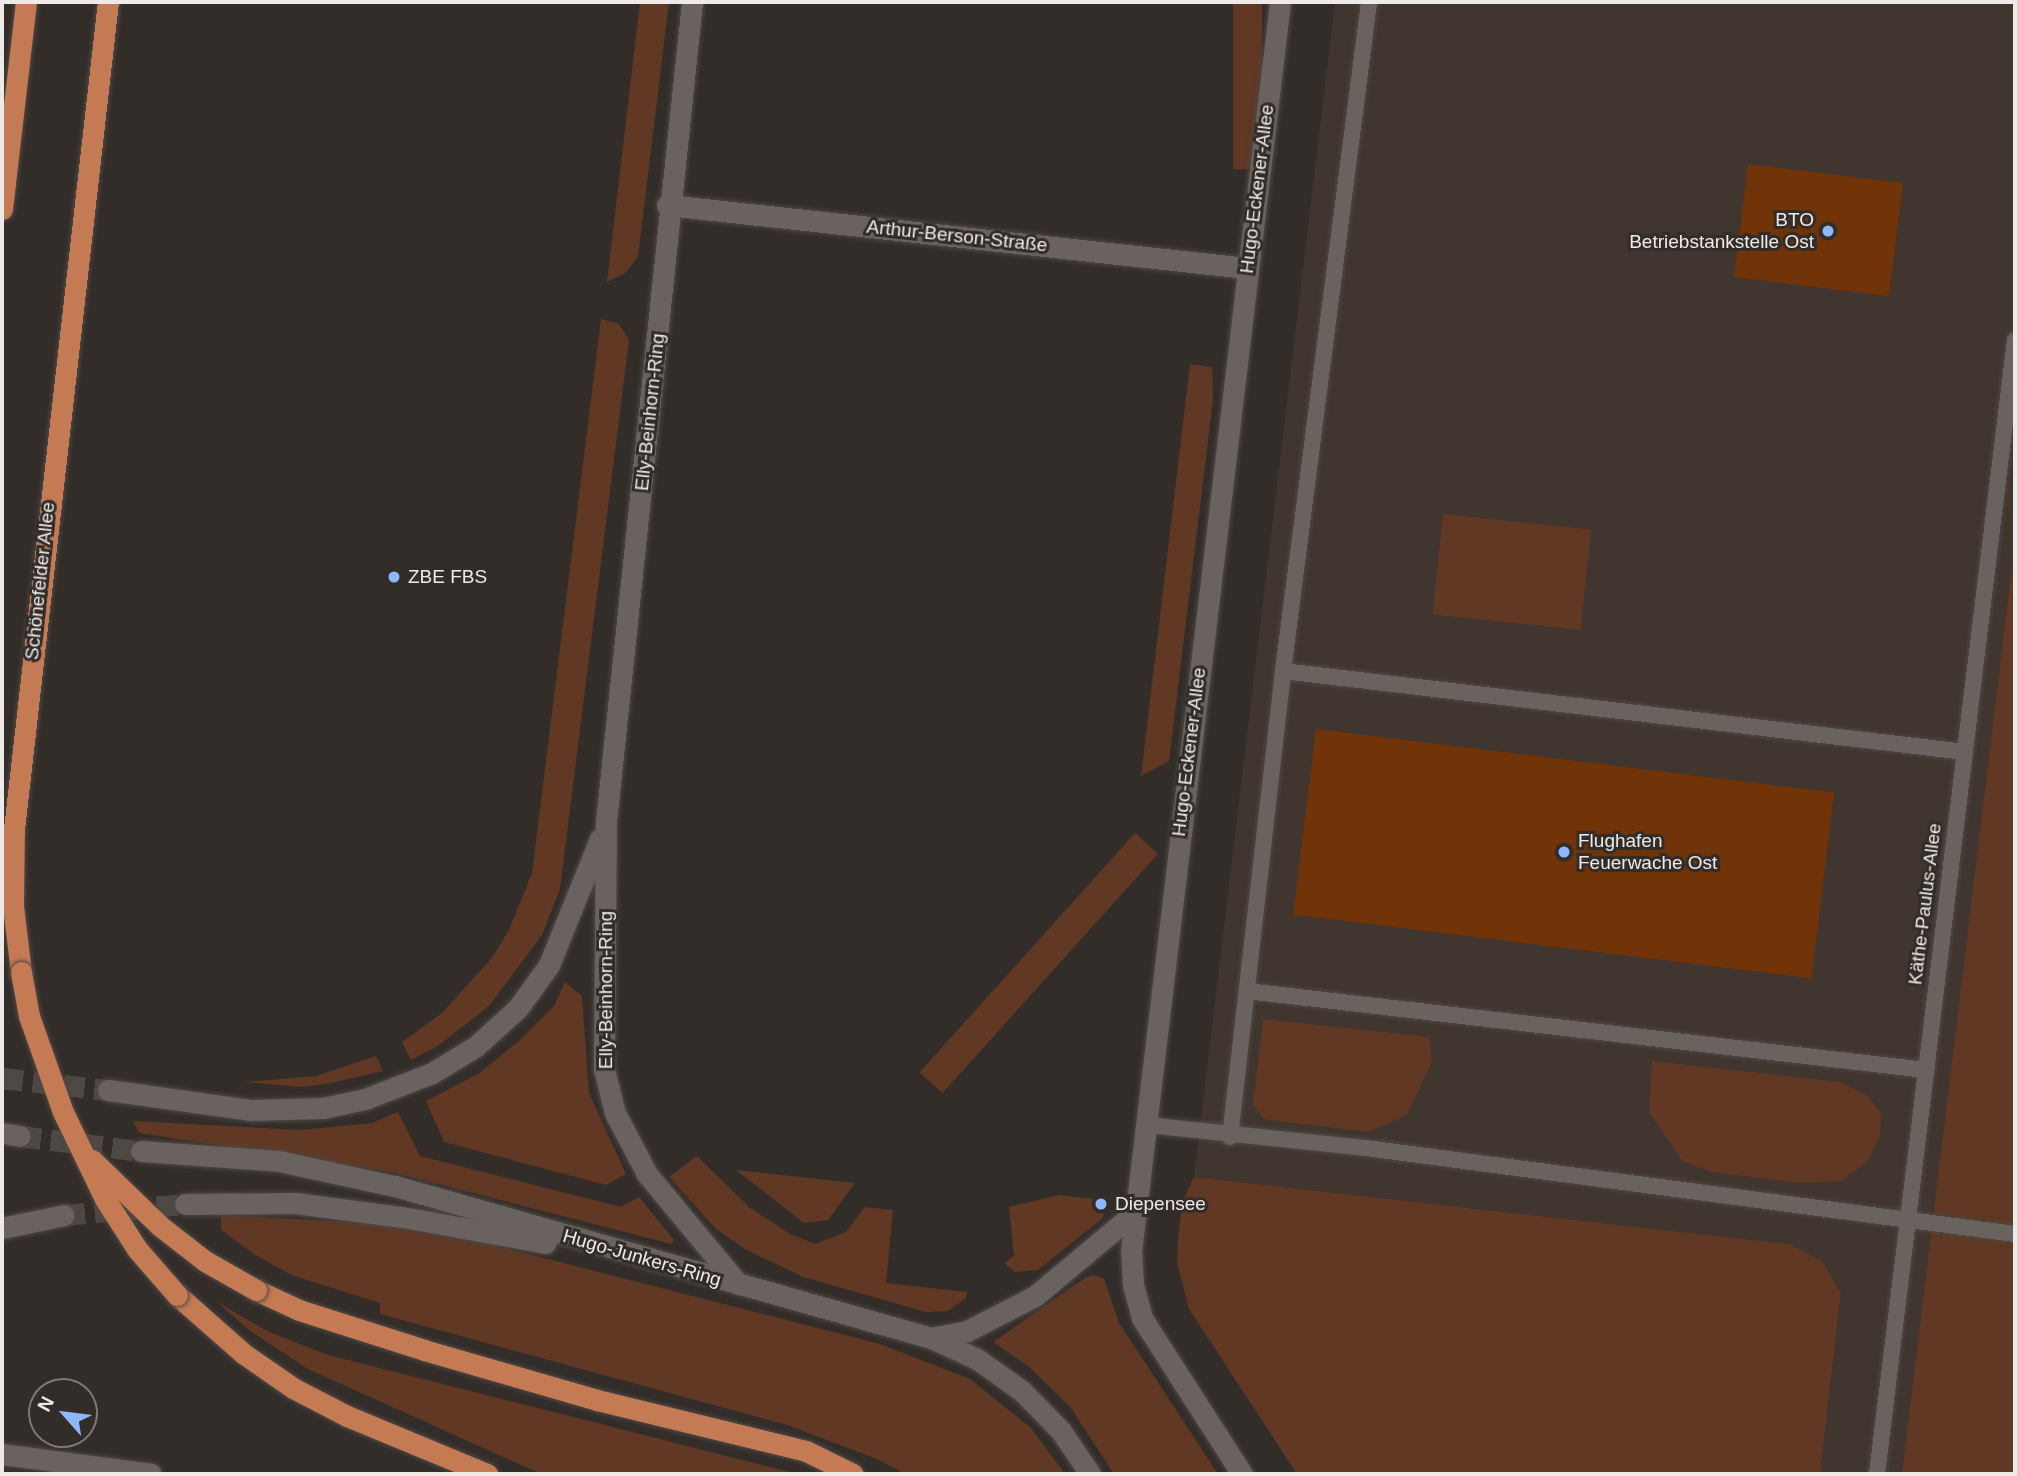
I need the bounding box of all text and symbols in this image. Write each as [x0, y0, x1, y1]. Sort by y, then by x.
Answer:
street label: Hugo-Eckener-Allee [1235, 103, 1279, 275]
place label: BTO Betriebstankstelle Ost [1629, 209, 1814, 253]
street label: Arthur-Berson-Straße [865, 215, 1049, 257]
marker: BTO Betriebstankstelle Ost [1820, 223, 1836, 239]
street label: Elly-Beinhorn-Ring [630, 332, 670, 492]
street label: Schönefelder Allee [20, 500, 60, 662]
place label: ZBE FBS [408, 566, 487, 588]
marker: ZBE FBS [386, 569, 402, 585]
street label: Hugo-Eckener-Allee [1167, 666, 1211, 838]
street label: Käthe-Paulus-Allee [1904, 822, 1946, 986]
place label: Flughafen Feuerwache Ost [1578, 830, 1717, 874]
marker: Flughafen Feuerwache Ost [1556, 844, 1572, 860]
street label: Elly-Beinhorn-Ring [595, 911, 617, 1069]
place label: Diepensee [1115, 1193, 1206, 1215]
marker: Diepensee [1093, 1196, 1109, 1212]
street label: Hugo-Junkers-Ring [560, 1224, 724, 1292]
north arrow [28, 1378, 98, 1448]
text: N [33, 1393, 58, 1415]

